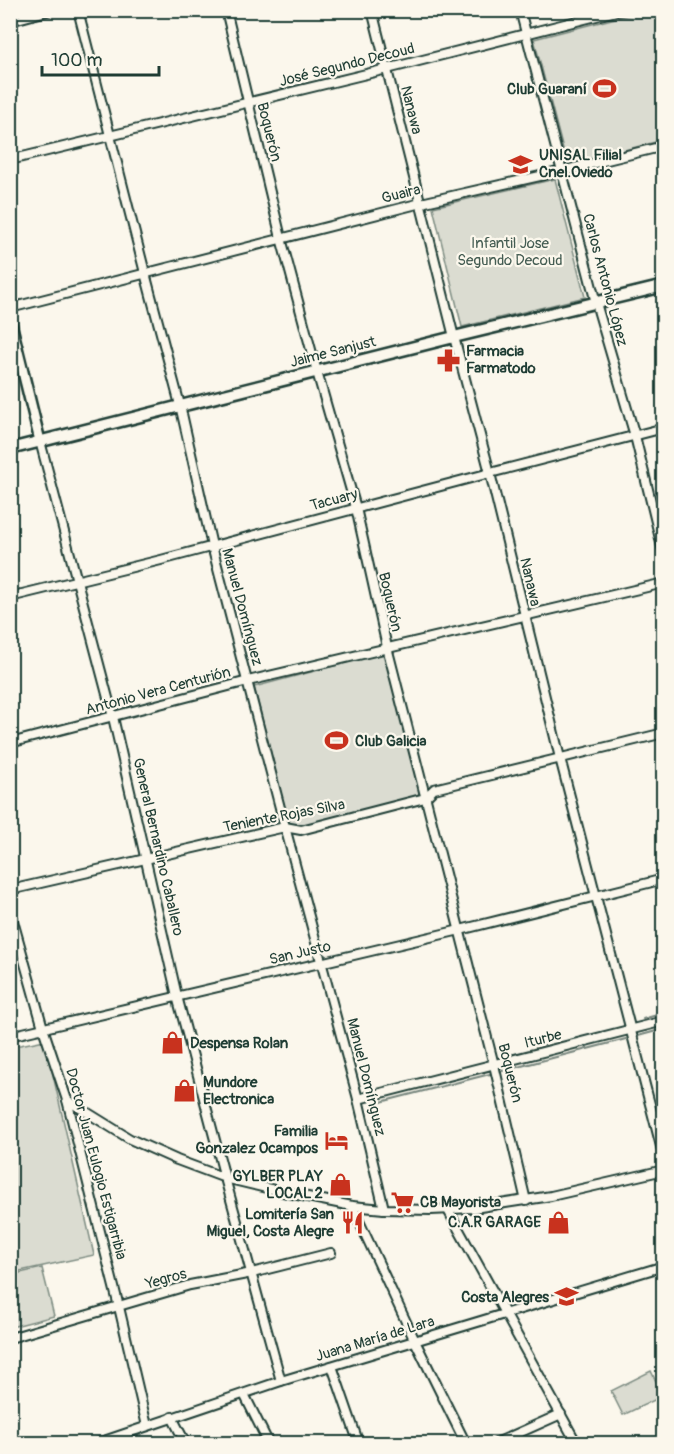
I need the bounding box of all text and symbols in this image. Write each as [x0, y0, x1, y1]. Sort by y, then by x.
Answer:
scale bar [42, 39, 159, 77]
street label: José Segundo Decoud [277, 39, 417, 91]
text: 100 m [51, 49, 103, 72]
sports icon: Club Guaraní [592, 76, 618, 102]
place label: Club Guaraní [507, 80, 588, 99]
street label: Nanawa [396, 84, 426, 136]
street label: Boquerón [252, 100, 286, 164]
place label: UNISAL Filial Cnel.Oviedo [539, 146, 622, 182]
school or university icon: UNISAL Filial Cnel.Oviedo [508, 151, 534, 177]
street label: Guaira [380, 180, 422, 208]
street label: Carlos Antonio López [578, 212, 632, 349]
park label: Infantil Jose Segundo Decoud [457, 234, 563, 270]
street label: Jaime Sanjust [288, 332, 379, 372]
place label: Farmacia Farmatodo [466, 342, 536, 378]
pharmacy icon: Farmacia Farmatodo [435, 347, 461, 373]
street label: Tacuary [308, 484, 360, 515]
street label: Manuel Domínguez [217, 546, 267, 668]
street label: Nanawa [515, 556, 545, 608]
street label: Boquerón [374, 570, 406, 634]
street label: Antonio Vera Centurión [83, 662, 233, 720]
sports icon: Club Galicia [324, 728, 350, 754]
place label: Club Galicia [355, 732, 426, 751]
street label: General Bernardino Caballero [128, 756, 188, 938]
street label: Teniente Rojas Silva [221, 795, 347, 837]
street label: San Justo [267, 937, 333, 969]
street label: Manuel Domínguez [342, 1016, 390, 1138]
street label: Iturbe [522, 1025, 564, 1053]
shop icon: Despensa Rolan [159, 1030, 185, 1056]
place label: Despensa Rolan [190, 1034, 289, 1053]
street label: Boquerón [493, 1041, 527, 1105]
street label: Doctor Juan Eulogio Estigarribia [61, 1066, 131, 1262]
place label: Mundore Electronica [203, 1073, 274, 1109]
shop icon: Mundore Electronica [172, 1078, 198, 1104]
place label: Familia Gonzalez Ocampos [196, 1122, 318, 1158]
hotel icon: Familia Gonzalez Ocampos [323, 1127, 349, 1153]
place label: GYLBER PLAY LOCAL 2 [232, 1167, 323, 1203]
shop icon: GYLBER PLAY LOCAL 2 [328, 1172, 354, 1198]
supermarket icon: CB Mayorista [389, 1189, 415, 1215]
place label: CB Mayorista [420, 1193, 501, 1212]
place label: Lomitería San Miguel, Costa Alegre [206, 1205, 335, 1241]
shop icon: C.A.R GARAGE [546, 1209, 572, 1235]
restaurant icon: Lomitería San Miguel, Costa Alegre [339, 1210, 365, 1236]
place label: C.A.R GARAGE [448, 1213, 541, 1232]
street label: Yegros [142, 1264, 189, 1294]
school or university icon: Costa Alegres [554, 1284, 580, 1310]
place label: Costa Alegres [461, 1288, 549, 1307]
street label: Juana María de Lara [313, 1312, 437, 1366]

